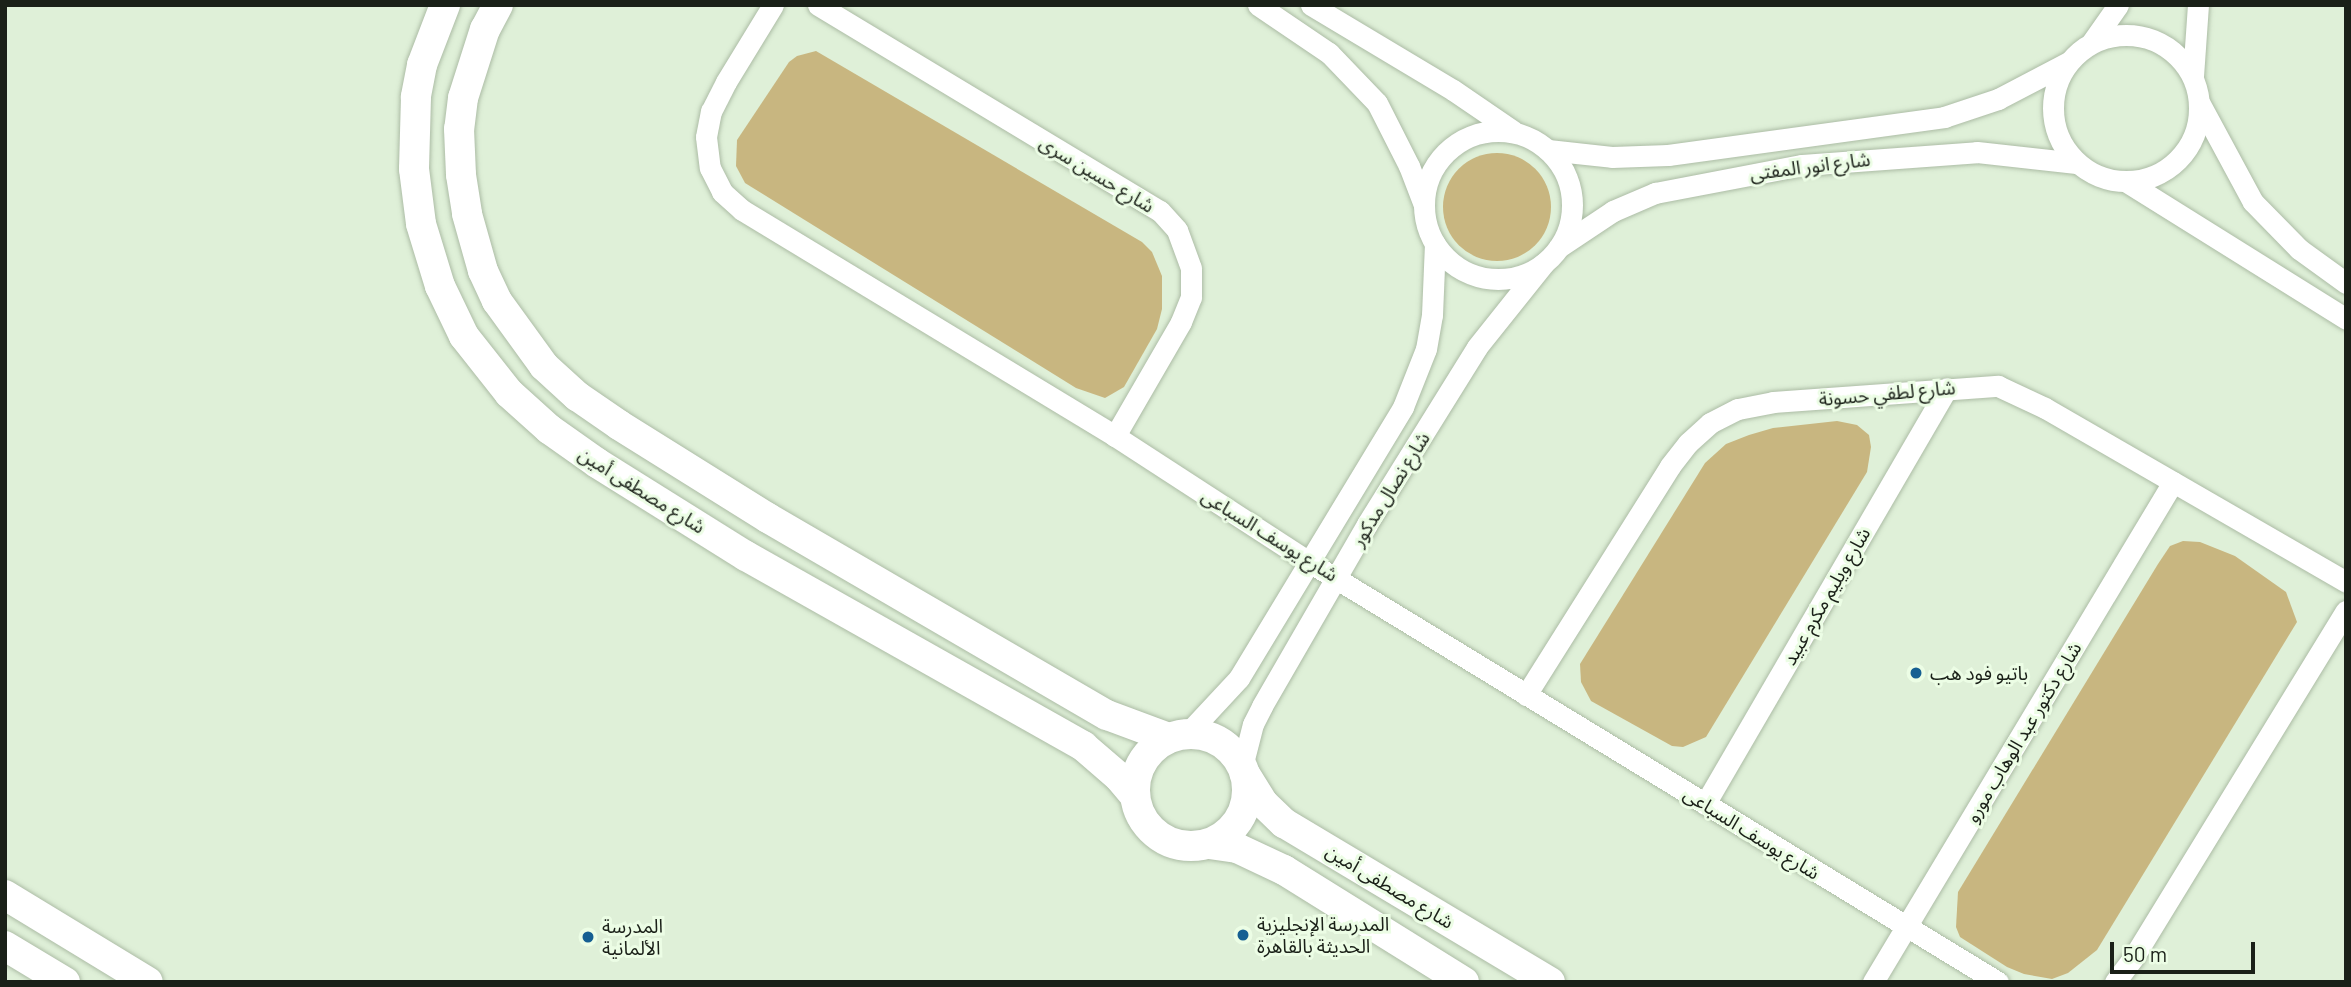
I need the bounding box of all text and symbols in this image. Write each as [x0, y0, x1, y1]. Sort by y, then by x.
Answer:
street label: شارع حسين سرى [1036, 131, 1158, 217]
street label: شارع انور المفتى [1748, 147, 1872, 185]
street label: شارع لطفي حسونة [1818, 376, 1956, 410]
street label: شارع نصال مدكور [1346, 428, 1434, 550]
street label: شارع مصطفى أمين [575, 442, 709, 538]
street label: شارع يوسف السباعى [1198, 484, 1342, 586]
street label: شارع ويليم مكرم عبيد [1777, 523, 1875, 669]
street label: شارع دكتور عبد الوهاب مورو [1960, 638, 2086, 826]
place label: باتيو فود هب [1930, 662, 2028, 684]
marker: باتيو فود هب [1908, 665, 1924, 681]
street label: شارع يوسف السباعى [1680, 782, 1824, 884]
street label: شارع مصطفى أمين [1322, 839, 1458, 933]
place label: المدرسة الإنجليزية الحديثة بالقاهرة [1257, 913, 1389, 957]
place label: المدرسة الألمانية [602, 915, 663, 959]
marker: المدرسة الإنجليزية الحديثة بالقاهرة [1235, 927, 1251, 943]
scale bar [2113, 928, 2258, 972]
marker: المدرسة الألمانية [580, 929, 596, 945]
text: 50 m [2123, 941, 2167, 966]

